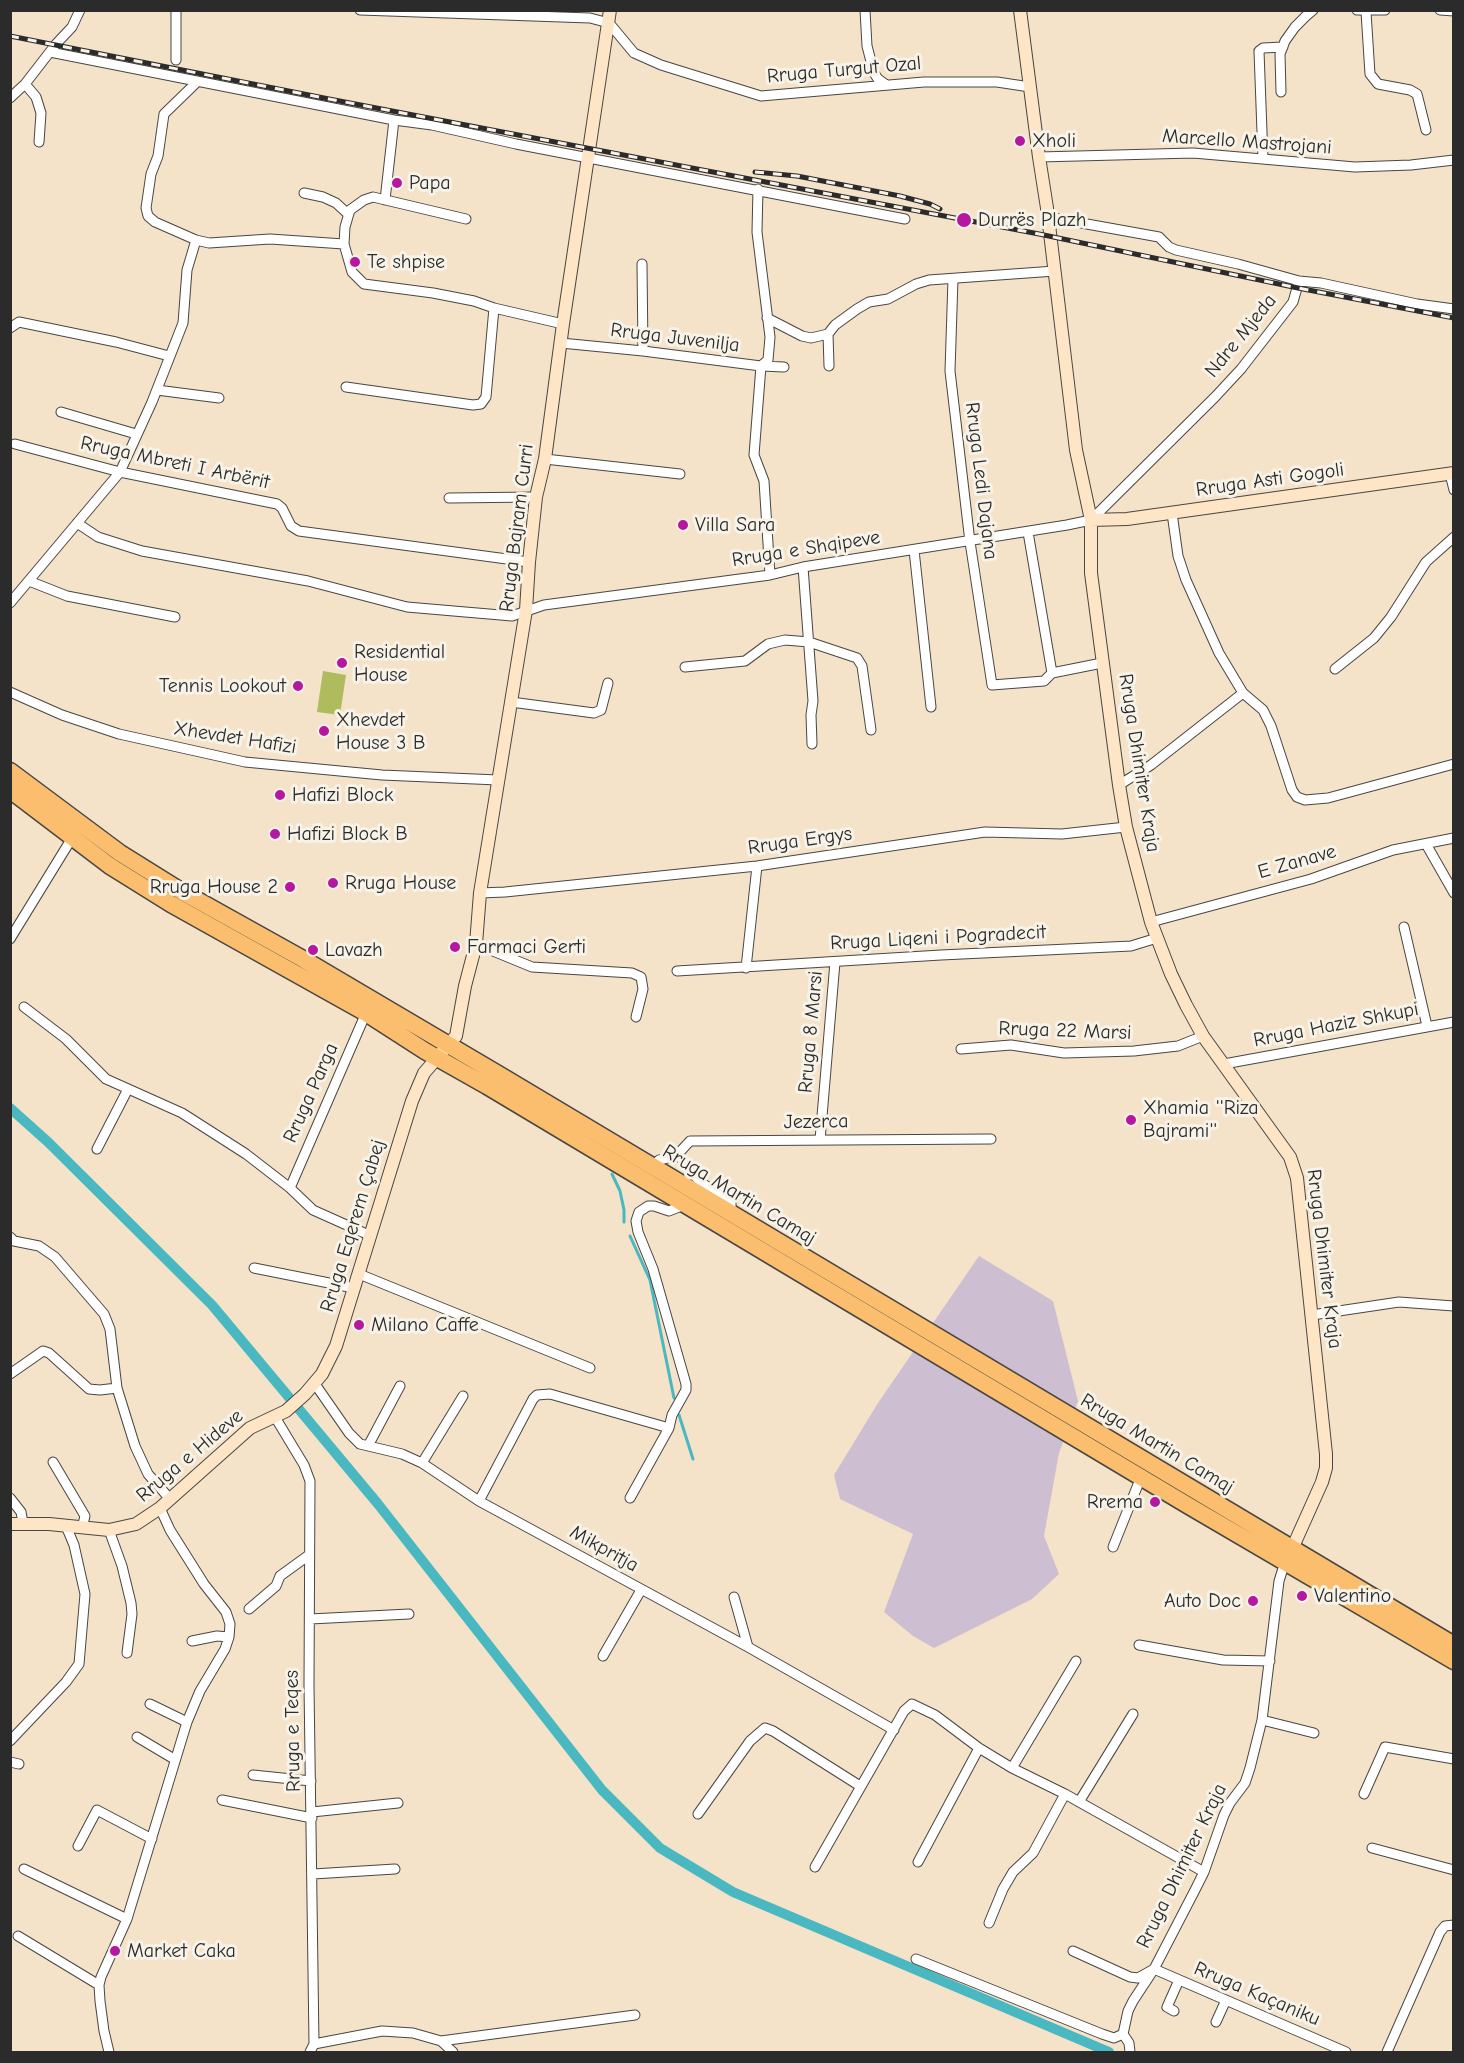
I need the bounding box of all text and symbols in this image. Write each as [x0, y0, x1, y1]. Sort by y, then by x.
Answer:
street label: Rruga Turgut Ozal [766, 51, 922, 89]
street label: Marcello Mastrojani [1161, 124, 1333, 160]
place label: Xholi [1032, 129, 1076, 153]
marker: Xholi [1013, 134, 1027, 148]
place label: Papa [409, 171, 451, 195]
marker: Papa [390, 176, 404, 190]
place label: Durrës Plazh [978, 208, 1086, 232]
marker: Durrës Plazh [955, 211, 973, 229]
place label: Te shpise [367, 250, 445, 274]
marker: Te shpise [348, 255, 362, 269]
street label: Ndre Mjeda [1200, 289, 1282, 383]
street label: Rruga Juvenilja [609, 318, 741, 358]
street label: Rruga Ledi Dajana [959, 401, 1003, 561]
street label: Rruga Mbreti I Arbërit [78, 431, 272, 495]
street label: Rruga Bajram Curri [495, 443, 539, 613]
street label: Rruga Asti Gogoli [1194, 458, 1346, 502]
place label: Villa Sara [695, 513, 775, 537]
marker: Villa Sara [676, 518, 690, 532]
street label: Rruga e Shqipeve [730, 525, 882, 573]
place label: Residential House [354, 640, 445, 687]
marker: Residential House [335, 656, 349, 670]
street label: Rruga Dhimiter Kraja [1113, 672, 1165, 854]
place label: Tennis Lookout [159, 674, 286, 698]
marker: Tennis Lookout [291, 679, 305, 693]
place label: Xhevdet House 3 B [336, 708, 425, 755]
street label: Xhevdet Hafizi [172, 716, 298, 760]
marker: Xhevdet House 3 B [317, 724, 331, 738]
place label: Hafizi Block [292, 783, 393, 807]
marker: Hafizi Block [273, 788, 287, 802]
place label: Hafizi Block B [287, 822, 408, 846]
street label: Rruga Ergys [746, 822, 854, 860]
marker: Hafizi Block B [268, 827, 282, 841]
street label: E Zanave [1255, 839, 1339, 885]
place label: Rruga House [345, 871, 456, 895]
place label: Rruga House 2 [150, 875, 278, 899]
marker: Rruga House [326, 876, 340, 890]
marker: Rruga House 2 [283, 880, 297, 894]
street label: Rruga Liqeni i Pogradecit [829, 920, 1047, 956]
place label: Farmaci Gerti [467, 935, 586, 959]
place label: Lavazh [325, 938, 383, 962]
marker: Farmaci Gerti [448, 940, 462, 954]
marker: Lavazh [306, 943, 320, 957]
street label: Rruga 8 Marsi [794, 970, 828, 1094]
street label: Rruga Haziz Shkupi [1251, 997, 1421, 1053]
street label: Rruga 22 Marsi [998, 1017, 1132, 1045]
street label: Rruga Parga [278, 1039, 344, 1147]
place label: Xhamia ''Riza Bajrami'' [1143, 1096, 1259, 1143]
street label: Jezerca [783, 1109, 849, 1135]
marker: Xhamia ''Riza Bajrami'' [1124, 1113, 1138, 1127]
street label: Rruga Eqerem Çabej [315, 1137, 391, 1315]
street label: Rruga Martin Camaj [658, 1140, 820, 1250]
street label: Rruga Dhimiter Kraja [1301, 1168, 1347, 1350]
place label: Milano Caffe [371, 1313, 479, 1337]
marker: Milano Caffe [352, 1318, 366, 1332]
street label: Rruga Martin Camaj [1076, 1389, 1238, 1499]
street label: Rruga e Hideve [132, 1404, 248, 1508]
place label: Rrema [1087, 1490, 1143, 1514]
marker: Rrema [1148, 1495, 1162, 1509]
street label: Mikpritja [565, 1520, 643, 1578]
place label: Valentino [1314, 1584, 1391, 1608]
place label: Auto Doc [1164, 1589, 1241, 1613]
marker: Valentino [1295, 1589, 1309, 1603]
marker: Auto Doc [1246, 1594, 1260, 1608]
street label: Rruga e Teqes [280, 1670, 306, 1792]
street label: Rruga Dhimiter Kraja [1132, 1780, 1232, 1952]
place label: Market Caka [127, 1939, 236, 1963]
marker: Market Caka [108, 1944, 122, 1958]
street label: Rruga Kaçaniku [1190, 1957, 1324, 2031]

